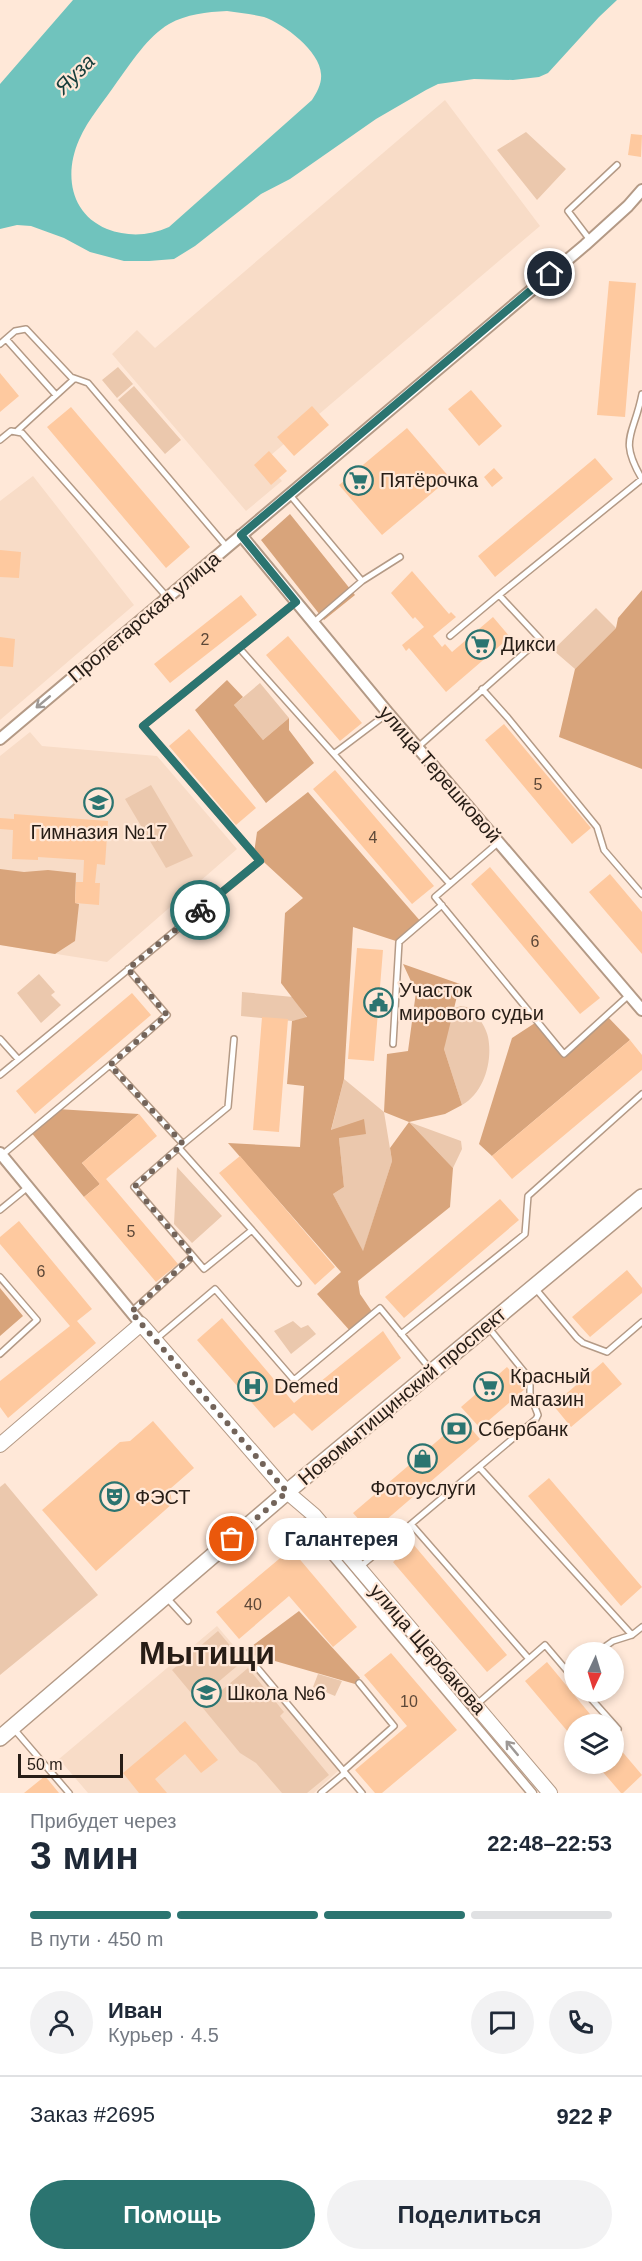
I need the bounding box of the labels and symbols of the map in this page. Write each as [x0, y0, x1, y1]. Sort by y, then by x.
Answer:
water label: Яуза [50, 49, 99, 99]
pin [524, 248, 575, 299]
supermarket icon: Пятёрочка [343, 464, 375, 496]
place label: Пятёрочка [380, 469, 479, 491]
street label: Пролетарская улица [64, 547, 225, 687]
supermarket icon: Дикси [464, 628, 496, 660]
house number: 2 [201, 631, 210, 648]
place label: Дикси [501, 633, 556, 655]
one-way arrow [35, 696, 51, 709]
street label: улица Терешковой [375, 701, 505, 847]
house number: 5 [534, 776, 543, 793]
school or university icon: Гимназия №17 [83, 786, 115, 818]
place label: Гимназия №17 [30, 821, 168, 843]
house number: 4 [369, 829, 378, 846]
courier [170, 880, 230, 940]
house number: 6 [531, 933, 540, 950]
place label: Участок мирового судьи [399, 979, 544, 1024]
public building icon: Участок мирового судьи [362, 986, 394, 1018]
house number: 5 [127, 1223, 136, 1240]
house number: 6 [37, 1263, 46, 1280]
street label: Новомытищинский проспект [294, 1303, 510, 1489]
place label: Красный магазин [510, 1365, 591, 1410]
hospital icon: Demed [237, 1370, 269, 1402]
supermarket icon: Красный магазин [473, 1371, 505, 1403]
place label: Demed [274, 1375, 338, 1397]
bank icon: Сбербанк [441, 1413, 473, 1445]
place label: Сбербанк [478, 1418, 568, 1440]
shop icon: Фотоуслуги [407, 1442, 439, 1474]
place label: Фотоуслуги [370, 1477, 476, 1499]
theatre icon: ФЭСТ [98, 1481, 130, 1513]
place label: ФЭСТ [135, 1486, 191, 1508]
pin [206, 1513, 257, 1564]
callout: Галантерея [268, 1518, 415, 1560]
street label: улица Щербакова [365, 1579, 491, 1719]
house number: 40 [244, 1596, 262, 1613]
district label: Мытищи [139, 1635, 275, 1671]
north arrow [564, 1642, 624, 1702]
school or university icon: Школа №6 [190, 1677, 222, 1709]
place label: Школа №6 [227, 1682, 326, 1704]
house number: 10 [400, 1693, 418, 1710]
one-way arrow [505, 1741, 519, 1756]
scale bar [18, 1751, 123, 1778]

